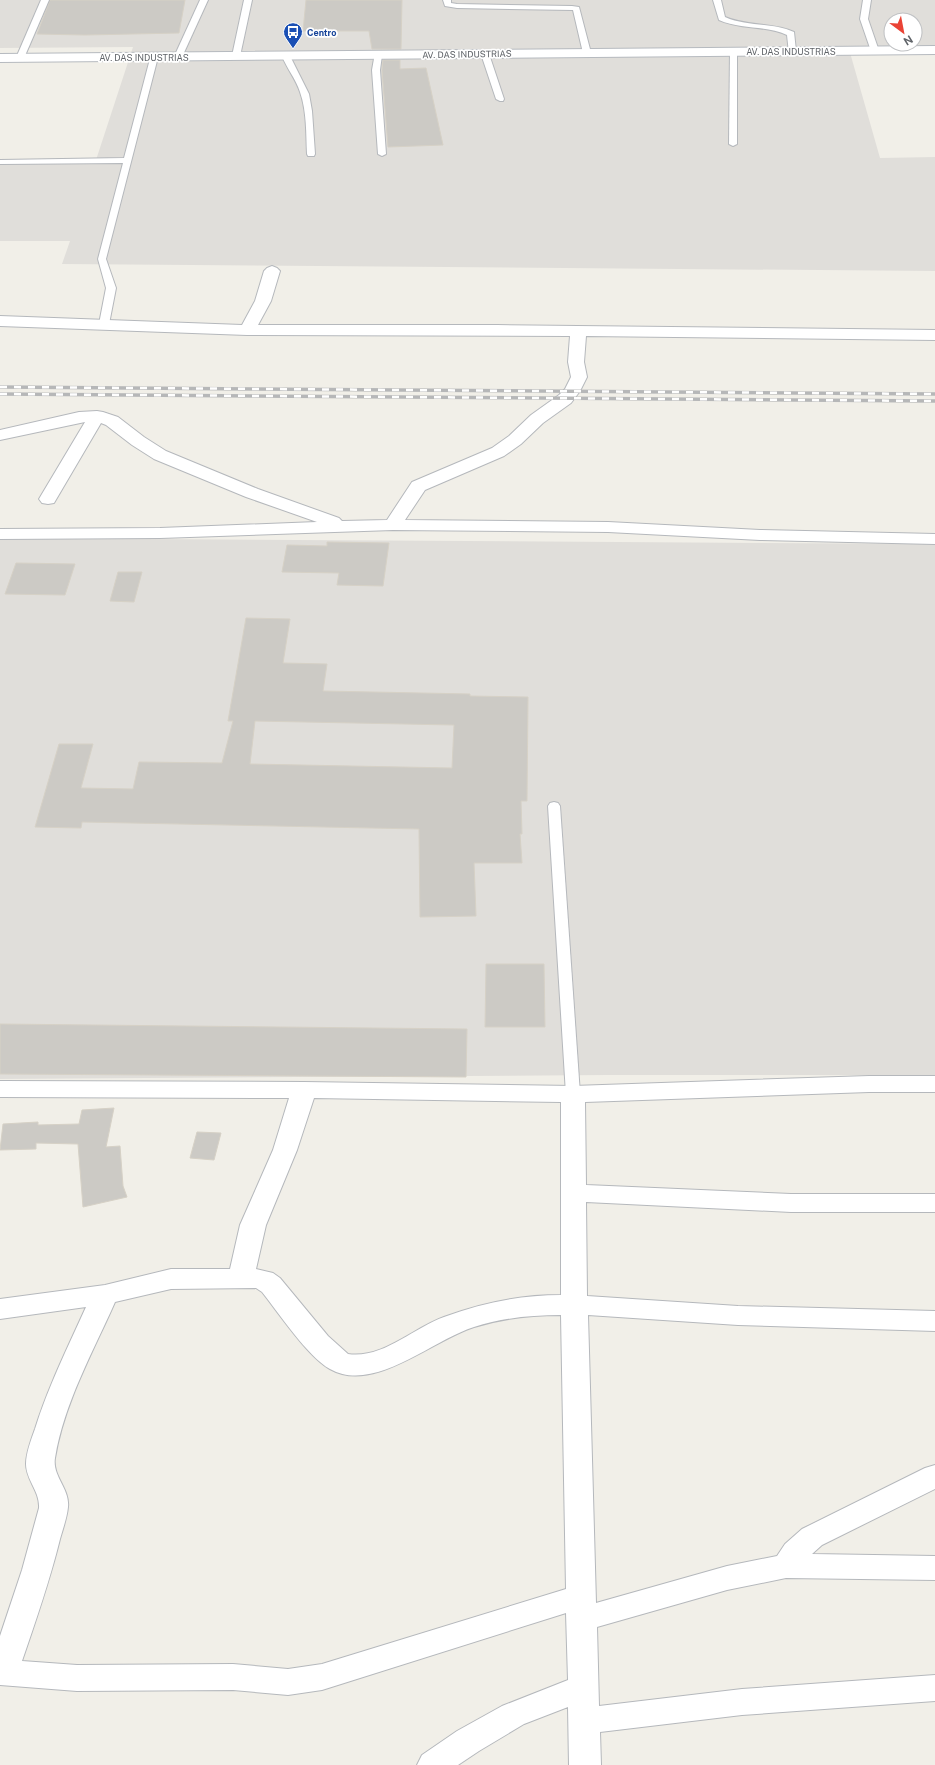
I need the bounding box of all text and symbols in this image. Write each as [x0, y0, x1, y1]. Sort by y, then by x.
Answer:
north arrow [883, 12, 923, 52]
bus stop icon: Centro [282, 21, 304, 49]
place label: Centro [307, 27, 336, 38]
text: N [901, 33, 915, 48]
street label: AV. DAS INDUSTRIAS [746, 46, 836, 57]
street label: AV. DAS INDUSTRIAS [422, 48, 512, 60]
street label: AV. DAS INDUSTRIAS [99, 52, 189, 63]

